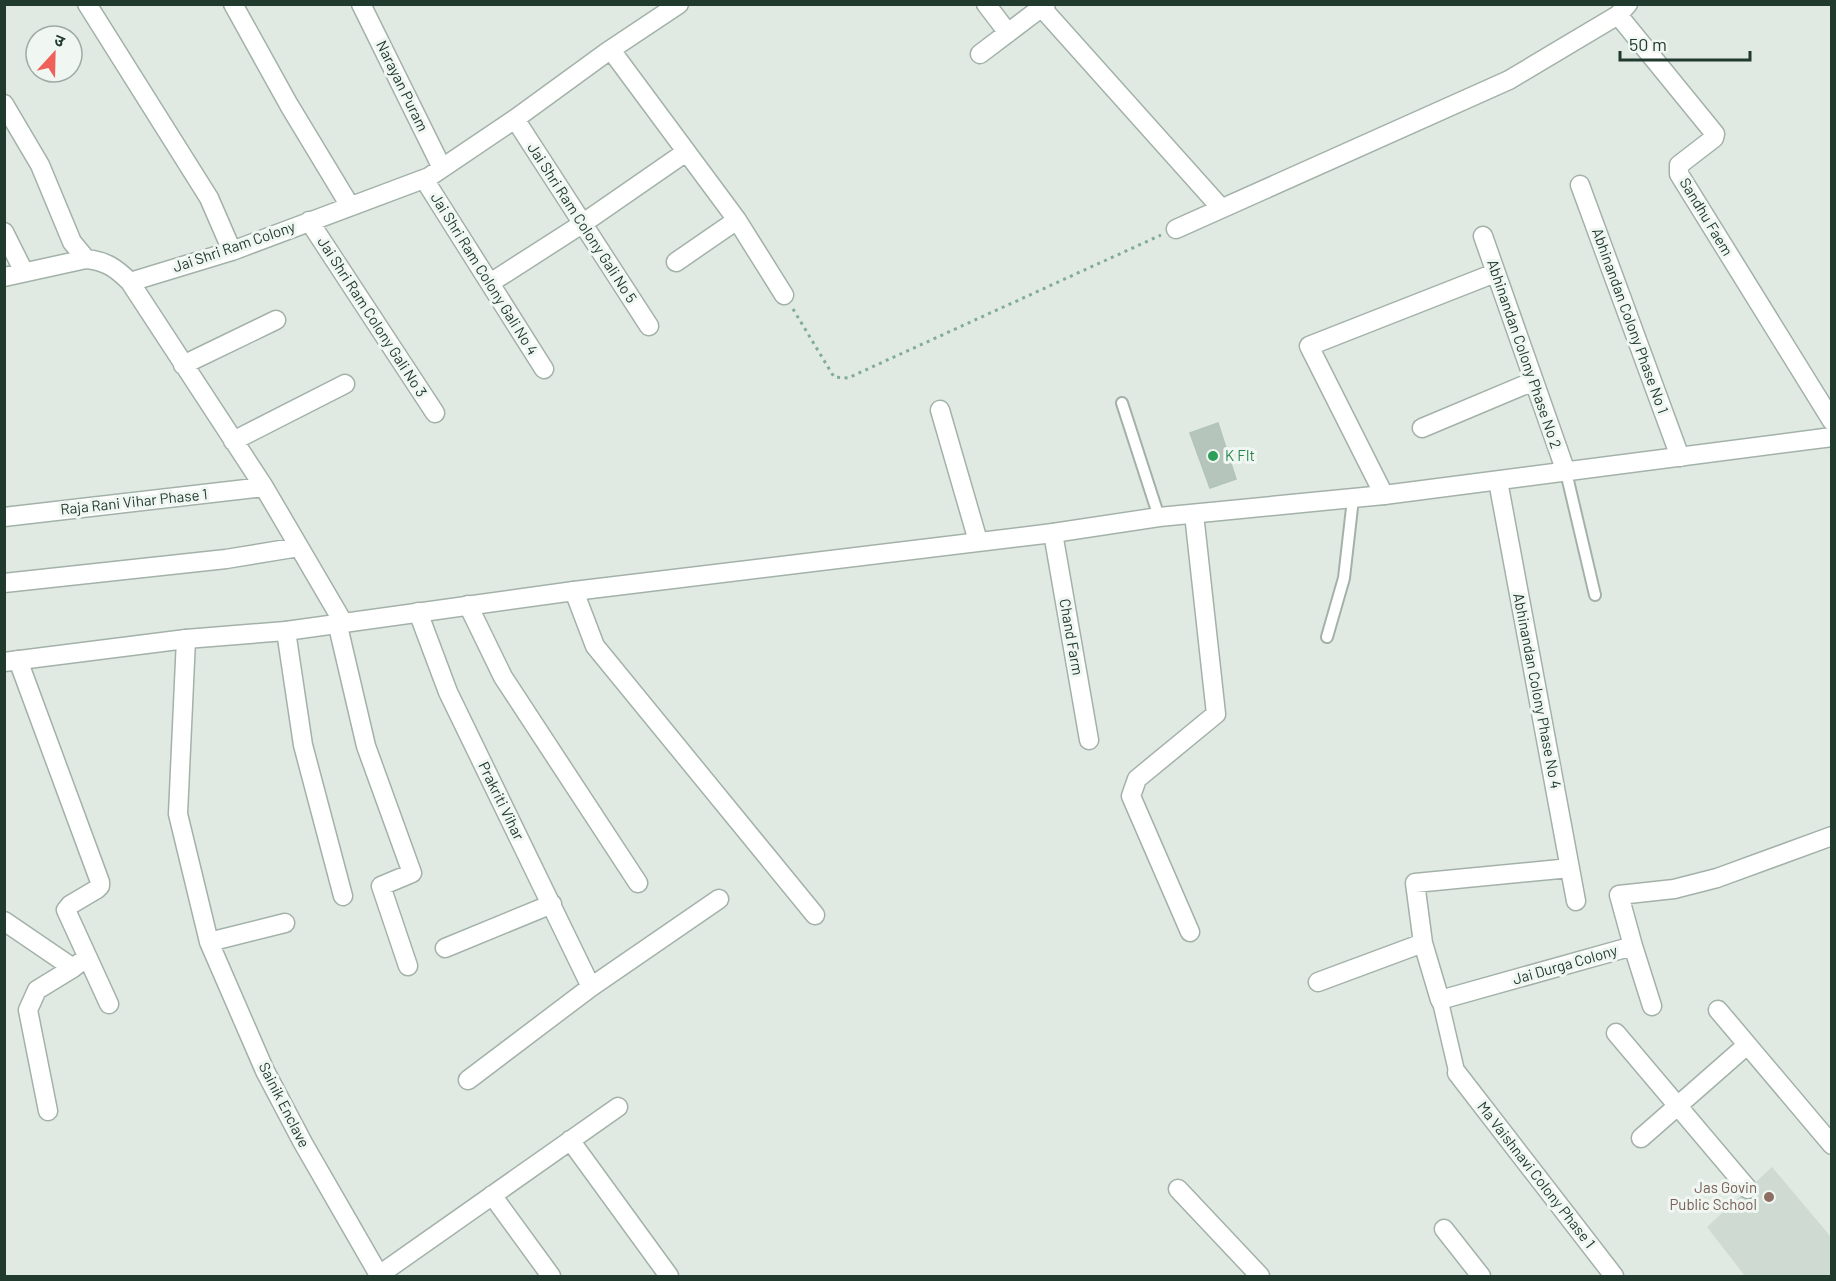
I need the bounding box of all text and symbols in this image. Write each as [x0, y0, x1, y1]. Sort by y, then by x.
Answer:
north arrow [24, 24, 84, 84]
scale bar [1620, 24, 1750, 62]
text: उ [52, 29, 68, 50]
text: 50 m [1629, 33, 1667, 55]
street label: Narayan Puram [373, 37, 433, 134]
street label: Jai Shri Ram Colony Gali No 5 [524, 139, 641, 306]
street label: Sandhu Faem [1677, 174, 1737, 259]
street label: Jai Shri Ram Colony Gali No 4 [427, 189, 542, 358]
street label: Jai Shri Ram Colony [170, 217, 297, 275]
street label: Abhinandan Colony Phase No 1 [1589, 225, 1673, 416]
street label: Jai Shri Ram Colony Gali No 3 [314, 233, 431, 400]
street label: Abhinandan Colony Phase No 2 [1484, 257, 1566, 451]
place label: K FIt [1225, 446, 1255, 464]
marker: K FIt [1206, 449, 1220, 463]
street label: Raja Rani Vihar Phase 1 [59, 484, 208, 518]
street label: Abhinandan Colony Phase No 4 [1510, 591, 1566, 790]
street label: Chand Farm [1056, 597, 1088, 677]
street label: Prakriti Vihar [475, 758, 529, 843]
street label: Jai Durga Colony [1510, 940, 1619, 988]
street label: Sainik Enclave [256, 1059, 314, 1150]
street label: Ma Vaishnavi Colony Phase 1 [1474, 1098, 1600, 1251]
place label: Jas Govin Public School [1669, 1178, 1757, 1213]
marker: Jas Govin Public School [1762, 1190, 1776, 1204]

